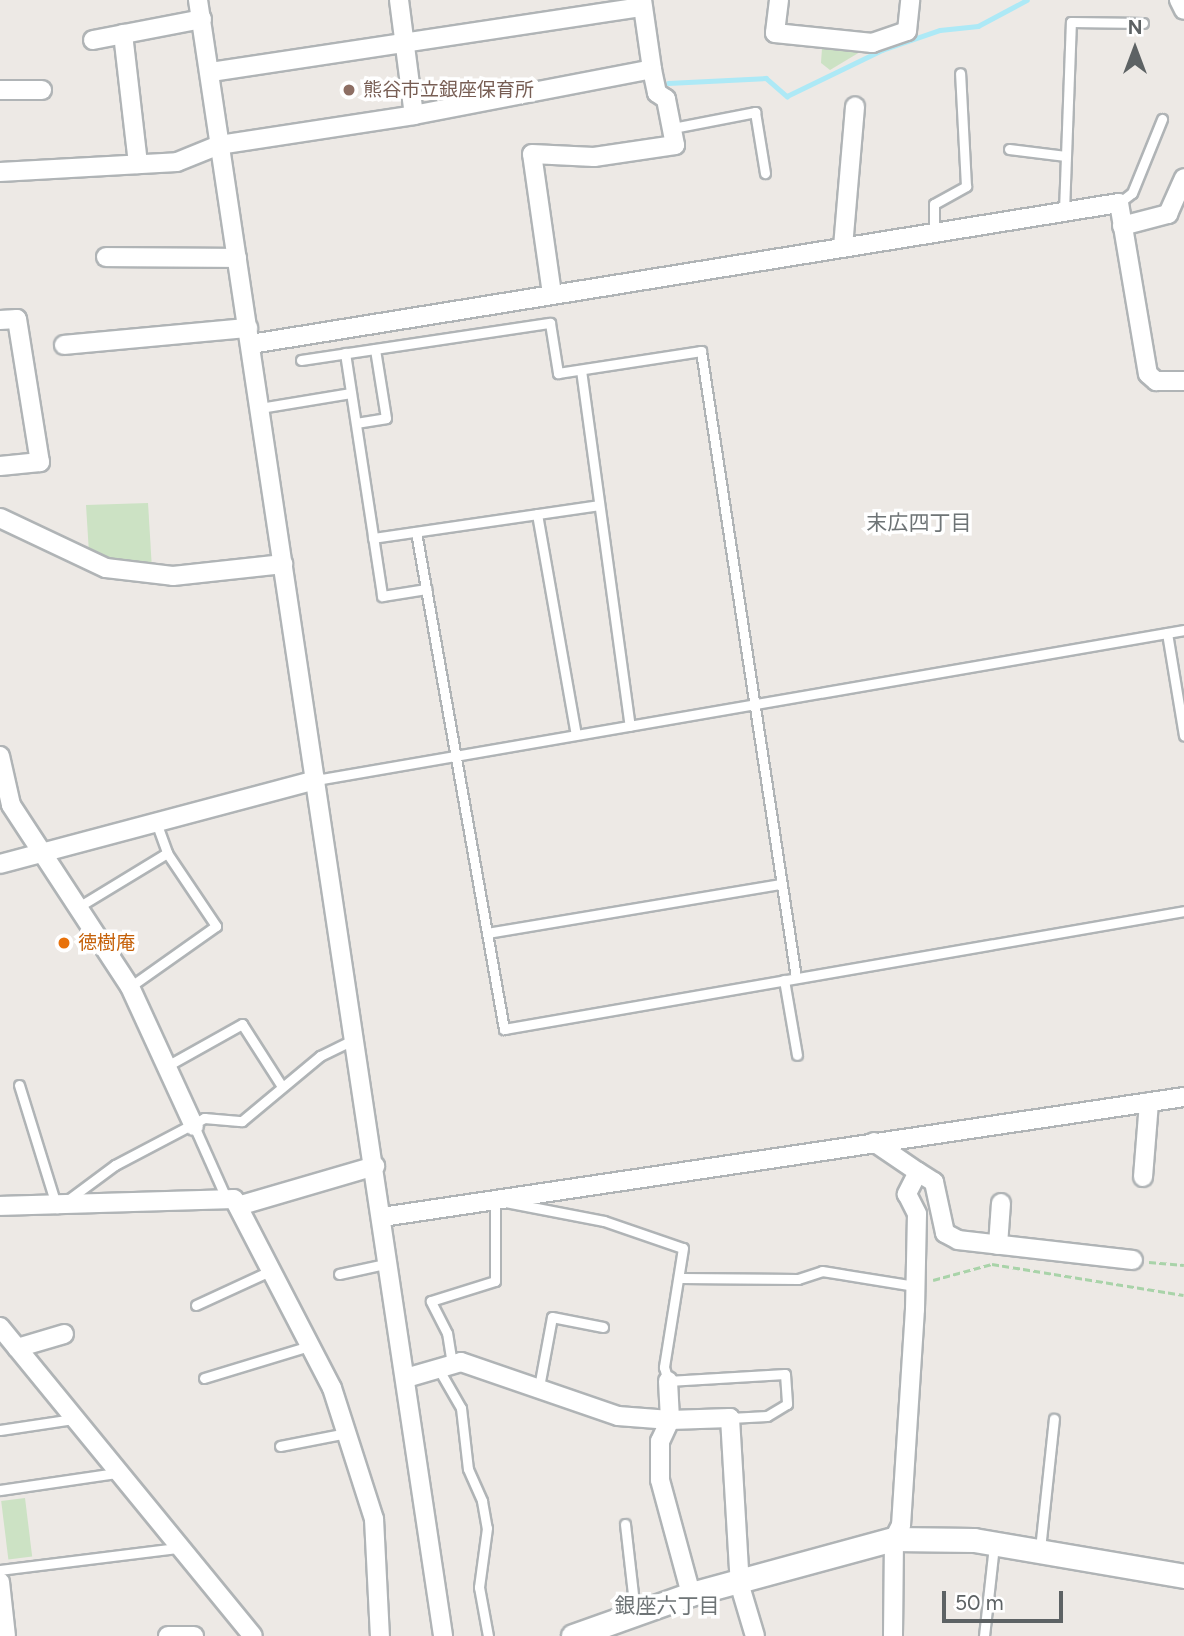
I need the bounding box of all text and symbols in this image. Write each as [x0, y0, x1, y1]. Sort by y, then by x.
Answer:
north arrow [1100, 14, 1170, 84]
text: N [1128, 16, 1142, 39]
place label: 熊谷市立銀座保育所 [363, 79, 534, 101]
marker: 熊谷市立銀座保育所 [341, 82, 357, 98]
district label: 末広四丁目 [867, 510, 971, 536]
place label: 徳樹庵 [78, 932, 135, 954]
marker: 徳樹庵 [56, 935, 72, 951]
scale bar [946, 1576, 1067, 1620]
text: 50 m [955, 1590, 1004, 1615]
district label: 銀座六丁目 [615, 1593, 719, 1619]

